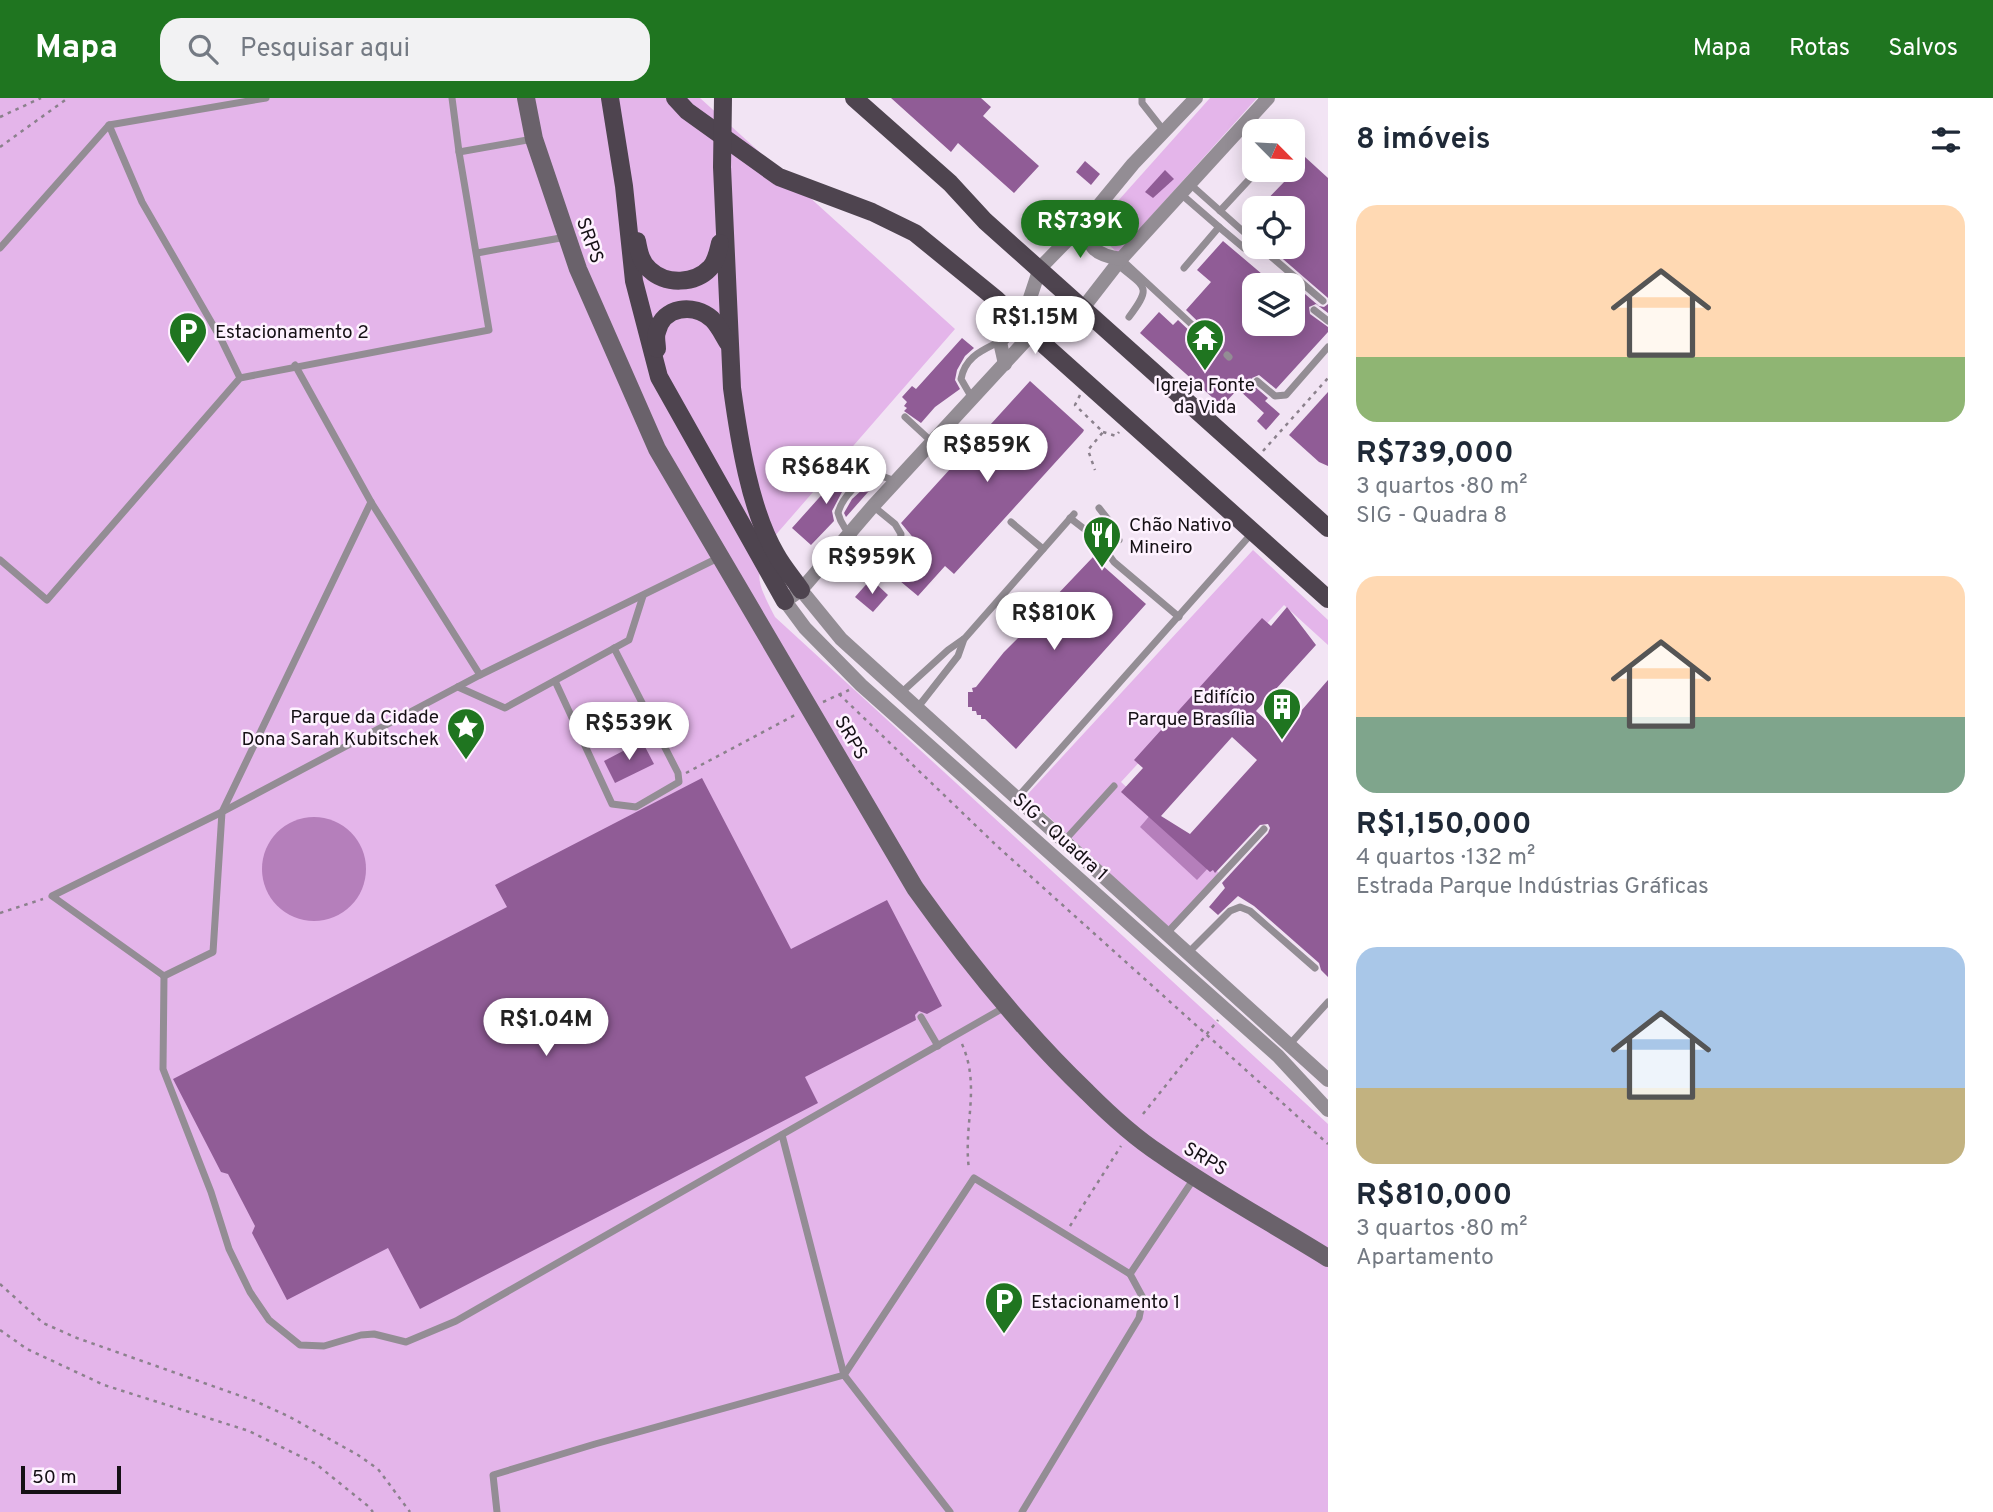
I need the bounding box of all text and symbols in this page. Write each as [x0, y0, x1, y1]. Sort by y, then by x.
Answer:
search box [160, 18, 650, 81]
text: Mapa [35, 28, 118, 70]
icon: search [184, 30, 222, 68]
text: Pesquisar aqui [240, 33, 410, 66]
text: Mapa [1693, 34, 1751, 64]
text: Rotas [1789, 34, 1850, 64]
text: Salvos [1888, 34, 1958, 64]
north arrow [1242, 119, 1306, 182]
map controls [1242, 119, 1305, 336]
icon: filters [1927, 121, 1965, 159]
text: 8 imóveis [1356, 122, 1491, 159]
button: locate [1242, 196, 1305, 259]
pin: R$739K [1023, 200, 1137, 260]
text: R$739K [1037, 208, 1123, 237]
street label: SRPS [570, 214, 608, 267]
icon: home [1598, 250, 1724, 376]
button: layers [1242, 273, 1305, 336]
pin: R$1.15M [970, 296, 1100, 356]
text: R$1.15M [992, 304, 1078, 333]
parking icon: Estacionamento 2 [167, 310, 209, 365]
temple icon: Igreja Fonte da Vida [1184, 317, 1226, 372]
place label: Estacionamento 2 [215, 321, 369, 345]
place label: Igreja Fonte da Vida [1155, 374, 1255, 420]
pin: R$859K [930, 424, 1044, 484]
text: R$859K [943, 432, 1031, 461]
text: R$739,000 [1356, 436, 1514, 473]
pin: R$684K [769, 446, 883, 506]
text: R$684K [781, 454, 871, 483]
text: 3 quartos · 80 m² [1356, 473, 1527, 502]
text: SIG - Quadra 8 [1356, 502, 1507, 531]
restaurant icon: Chão Nativo Mineiro [1081, 514, 1123, 569]
place label: Chão Nativo Mineiro [1129, 514, 1232, 560]
pin: R$959K [815, 536, 929, 596]
text: R$959K [828, 544, 916, 573]
pin: R$810K [997, 592, 1111, 652]
text: R$810K [1012, 600, 1096, 629]
icon: home [1598, 621, 1724, 747]
place label: Edifício Parque Brasília [1127, 686, 1255, 732]
building icon: Edifício Parque Brasília [1261, 686, 1303, 741]
pin: R$539K [572, 702, 686, 762]
place label: Parque da Cidade Dona Sarah Kubitschek [242, 706, 439, 752]
place icon: Parque da Cidade Dona Sarah Kubitschek [445, 706, 487, 761]
text: R$539K [585, 710, 673, 739]
street label: SRPS [828, 712, 872, 764]
street label: SIG - Quadra 1 [1007, 788, 1112, 887]
text: R$1,150,000 [1356, 807, 1531, 844]
text: 4 quartos · 132 m² [1356, 844, 1535, 873]
text: Estrada Parque Indústrias Gráficas [1356, 873, 1709, 902]
icon: home [1598, 992, 1724, 1118]
pin: R$1.04M [481, 998, 611, 1058]
text: R$1.04M [499, 1006, 593, 1035]
street label: SRPS [1179, 1137, 1231, 1182]
text: R$810,000 [1356, 1178, 1512, 1215]
text: 3 quartos · 80 m² [1356, 1215, 1527, 1244]
text: Apartamento [1356, 1244, 1494, 1273]
parking icon: Estacionamento 1 [983, 1280, 1025, 1335]
place label: Estacionamento 1 [1031, 1291, 1180, 1315]
scale bar [21, 1463, 121, 1495]
text: 50 m [32, 1466, 77, 1490]

